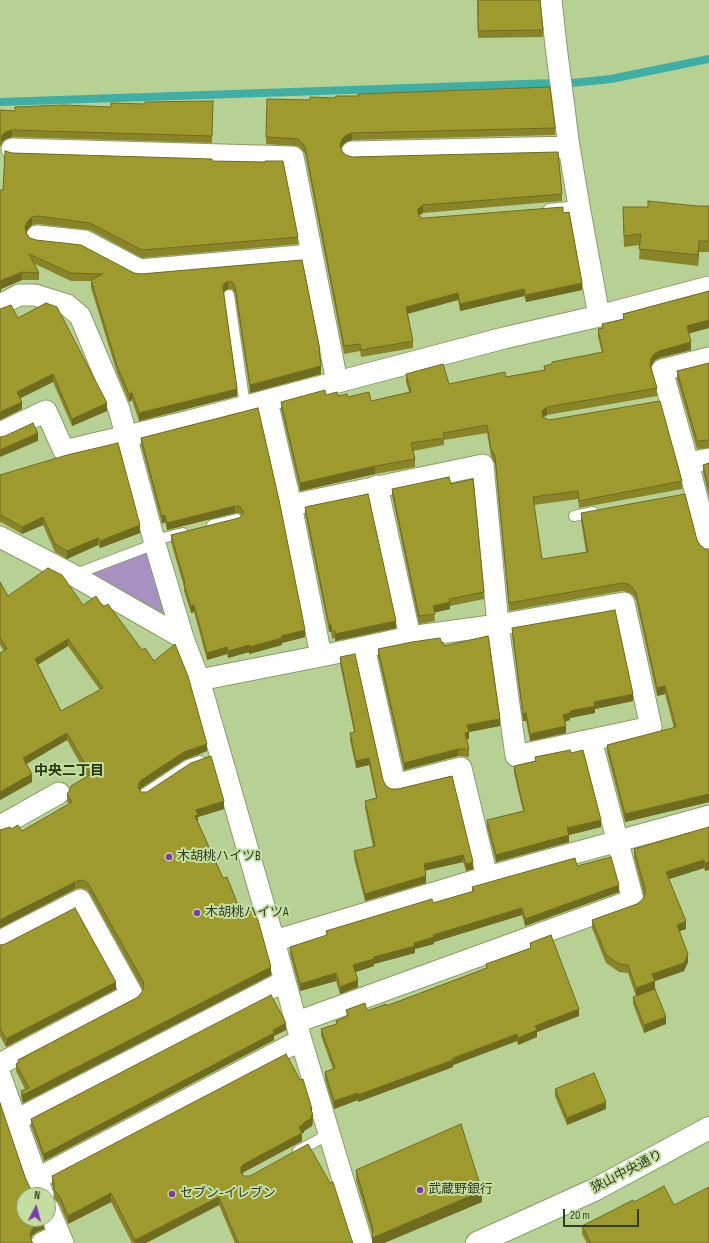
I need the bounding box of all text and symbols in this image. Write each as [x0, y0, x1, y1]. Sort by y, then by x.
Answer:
district label: 中央二丁目 [34, 763, 104, 779]
place label: 木胡桃ハイツB [177, 849, 261, 865]
marker: 木胡桃ハイツB [164, 852, 174, 862]
place label: 木胡桃ハイツA [205, 905, 289, 921]
marker: 木胡桃ハイツA [192, 908, 202, 918]
street label: 狭山中央通り [589, 1147, 665, 1197]
place label: 武蔵野銀行 [428, 1182, 493, 1198]
marker: 武蔵野銀行 [415, 1185, 425, 1195]
place label: セブン-イレブン [180, 1186, 276, 1202]
north arrow [16, 1187, 56, 1227]
text: N [34, 1189, 41, 1202]
marker: セブン-イレブン [167, 1189, 177, 1199]
scale bar [565, 1201, 641, 1227]
text: 20 m [570, 1208, 590, 1223]

